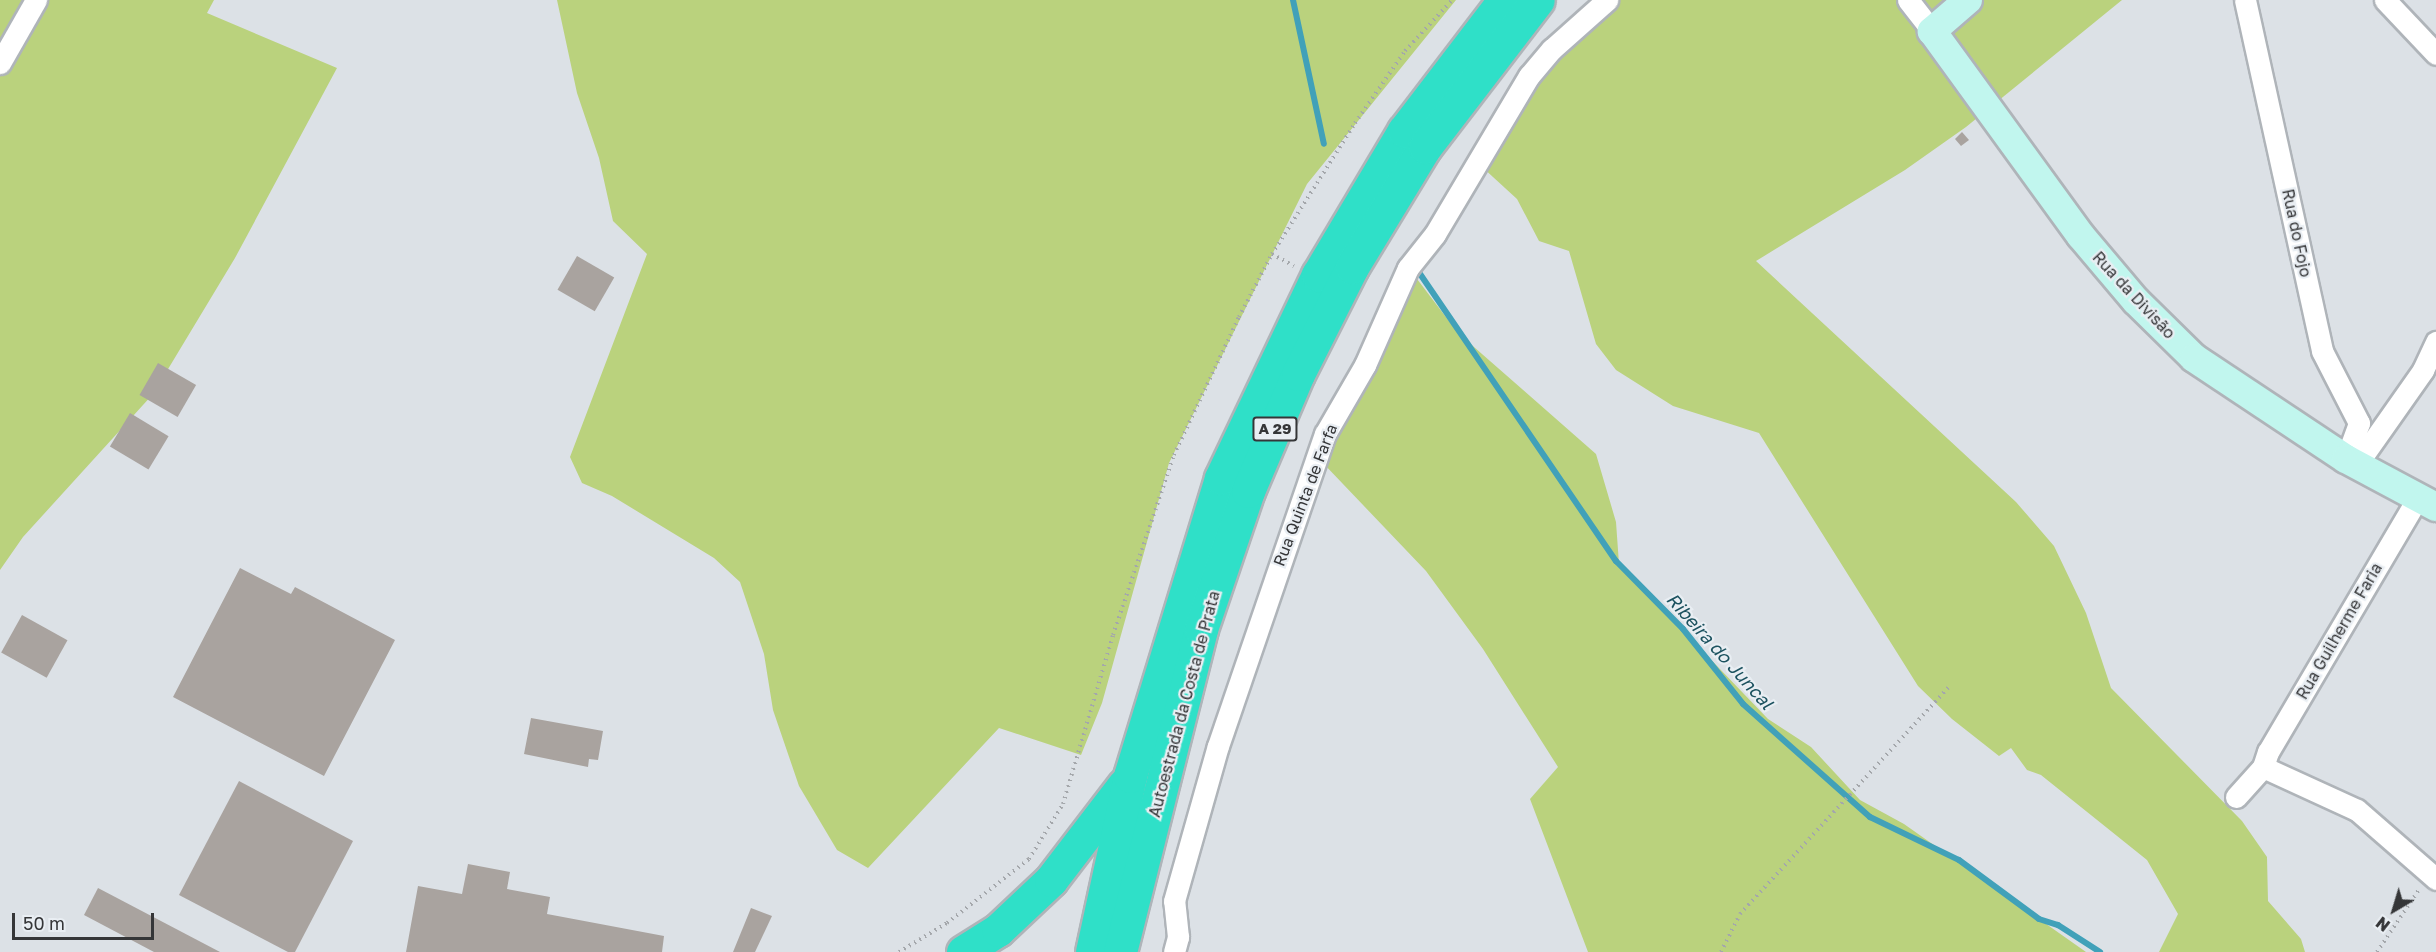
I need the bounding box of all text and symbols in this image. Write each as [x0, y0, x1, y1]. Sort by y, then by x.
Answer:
street label: Rua do Fojo [2278, 187, 2316, 279]
street label: Rua da Divisão [2089, 247, 2179, 343]
road number: A 29 [1251, 417, 1299, 441]
street label: Rua Quinta de Farfa [1269, 421, 1341, 569]
street label: Rua Guilherme Faria [2292, 559, 2386, 703]
water label: Ribeira do Juncal [1662, 588, 1778, 714]
street label: Autoestrada da Costa de Prata [1145, 589, 1223, 819]
north arrow [2364, 880, 2424, 940]
scale bar [15, 901, 158, 939]
text: 50 m [23, 912, 65, 934]
text: N [2372, 913, 2394, 936]

